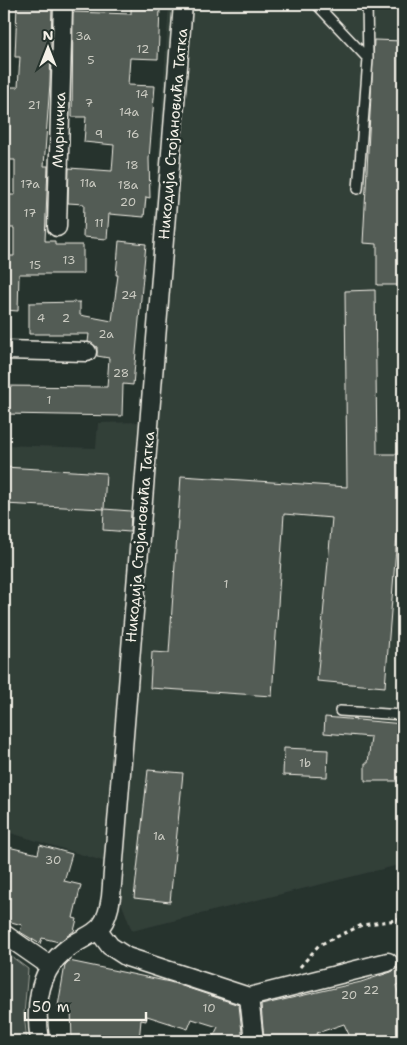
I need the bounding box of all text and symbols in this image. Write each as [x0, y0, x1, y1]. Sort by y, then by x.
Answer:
north arrow [22, 22, 72, 72]
text: N [42, 26, 54, 44]
street label: Никодија Стојановића Татка [154, 27, 192, 241]
house number: 3a [75, 28, 91, 44]
house number: 12 [137, 41, 149, 57]
house number: 5 [87, 52, 95, 68]
house number: 14 [136, 86, 148, 102]
street label: Мирничка [48, 91, 70, 168]
house number: 7 [85, 95, 93, 111]
house number: 21 [28, 97, 40, 113]
house number: 14a [119, 104, 140, 120]
house number: 9 [95, 126, 103, 142]
house number: 16 [126, 126, 140, 142]
house number: 18 [125, 157, 139, 173]
house number: 11a [80, 175, 97, 191]
house number: 17a [20, 176, 40, 192]
house number: 18a [118, 177, 139, 193]
house number: 20 [120, 194, 136, 210]
house number: 17 [24, 205, 36, 221]
house number: 11 [94, 215, 104, 231]
house number: 13 [63, 252, 75, 268]
house number: 15 [29, 257, 41, 273]
house number: 24 [121, 287, 137, 303]
house number: 4 [37, 310, 45, 326]
house number: 2 [62, 310, 70, 326]
house number: 2a [98, 326, 114, 342]
house number: 28 [113, 365, 129, 381]
house number: 1 [46, 392, 52, 408]
street label: Никодија Стојановића Татка [121, 430, 159, 644]
house number: 1 [223, 576, 229, 592]
house number: 1b [299, 755, 311, 771]
house number: 1a [153, 828, 166, 844]
house number: 30 [45, 852, 61, 868]
house number: 2 [73, 969, 81, 985]
house number: 22 [363, 982, 379, 998]
house number: 20 [341, 987, 357, 1003]
scale bar [25, 990, 146, 1022]
text: 50 m [32, 997, 70, 1017]
house number: 10 [202, 1000, 216, 1016]

